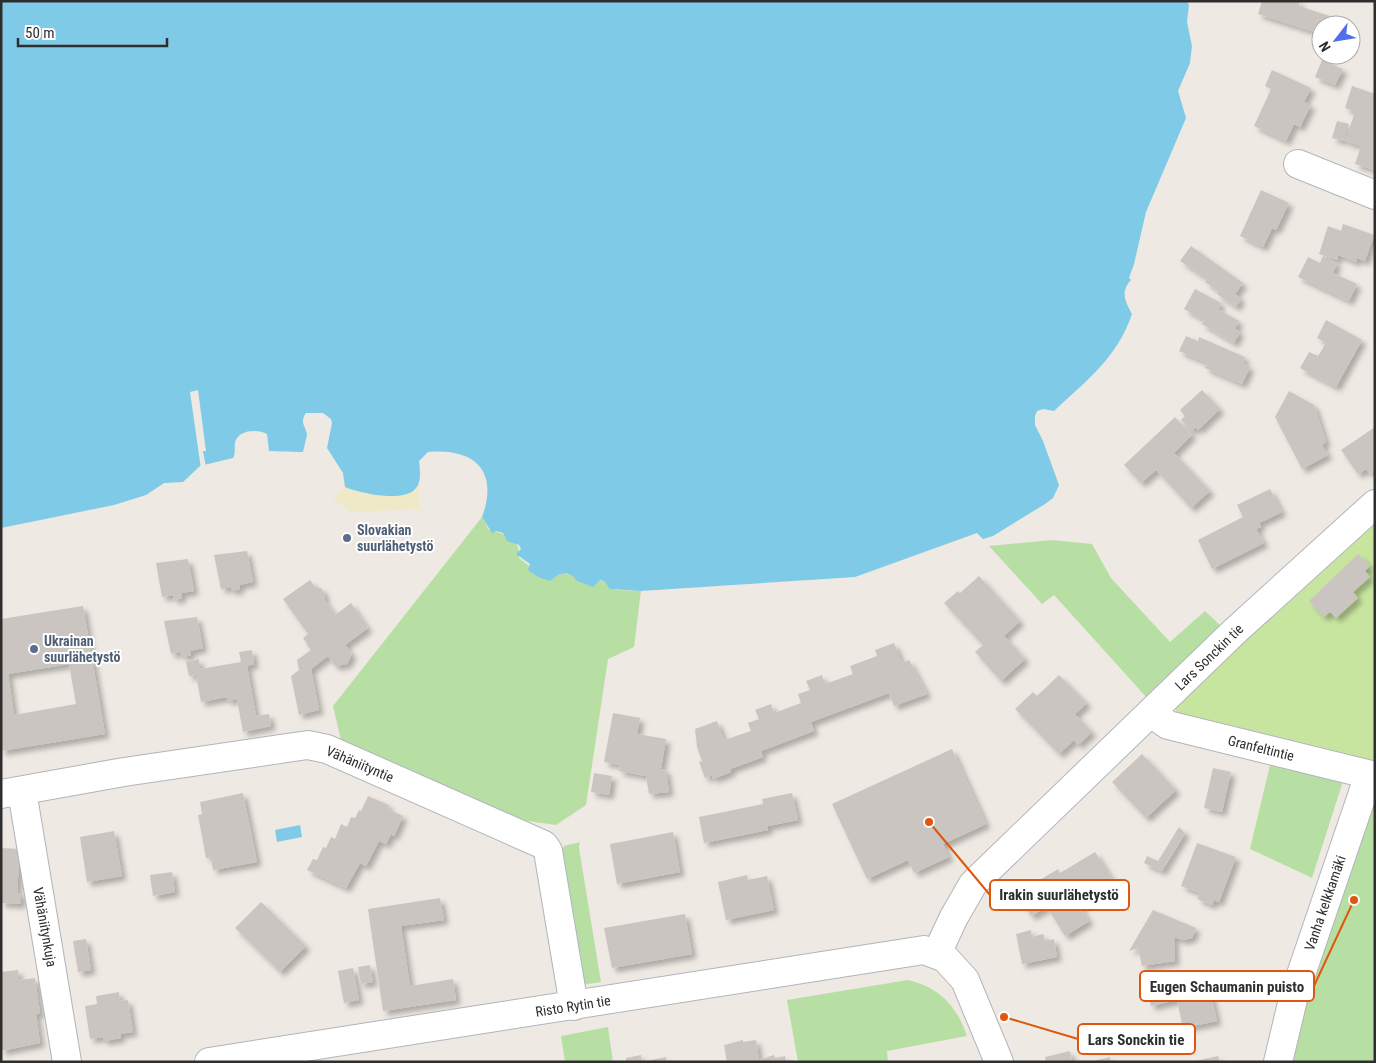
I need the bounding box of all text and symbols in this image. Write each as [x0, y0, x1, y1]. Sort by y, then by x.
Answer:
scale bar [18, 15, 166, 47]
north arrow [1311, 15, 1361, 65]
text: 50 m [25, 24, 55, 42]
text: N [1316, 39, 1334, 54]
place label: Slovakian suurlähetystö [357, 522, 433, 554]
marker: Slovakian suurlähetystö [341, 532, 353, 544]
street label: Lars Sonckin tie [1172, 620, 1247, 693]
place label: Ukrainan suurlähetystö [44, 633, 120, 665]
marker: Ukrainan suurlähetystö [28, 643, 40, 655]
street label: Granfeltintie [1226, 732, 1296, 764]
street label: Vähäniityntie [324, 743, 396, 786]
street label: Vanha kelkkamäki [1301, 853, 1349, 953]
callout: Irakin suurlähetystö [990, 880, 1129, 910]
street label: Vähäniitynkuja [30, 886, 60, 968]
text: Irakin suurlähetystö [999, 886, 1119, 904]
callout: Eugen Schaumanin puisto [1140, 971, 1314, 1001]
text: Eugen Schaumanin puisto [1150, 978, 1304, 996]
street label: Risto Rytin tie [534, 992, 612, 1020]
callout: Lars Sonckin tie [1078, 1024, 1195, 1054]
text: Lars Sonckin tie [1088, 1031, 1184, 1049]

